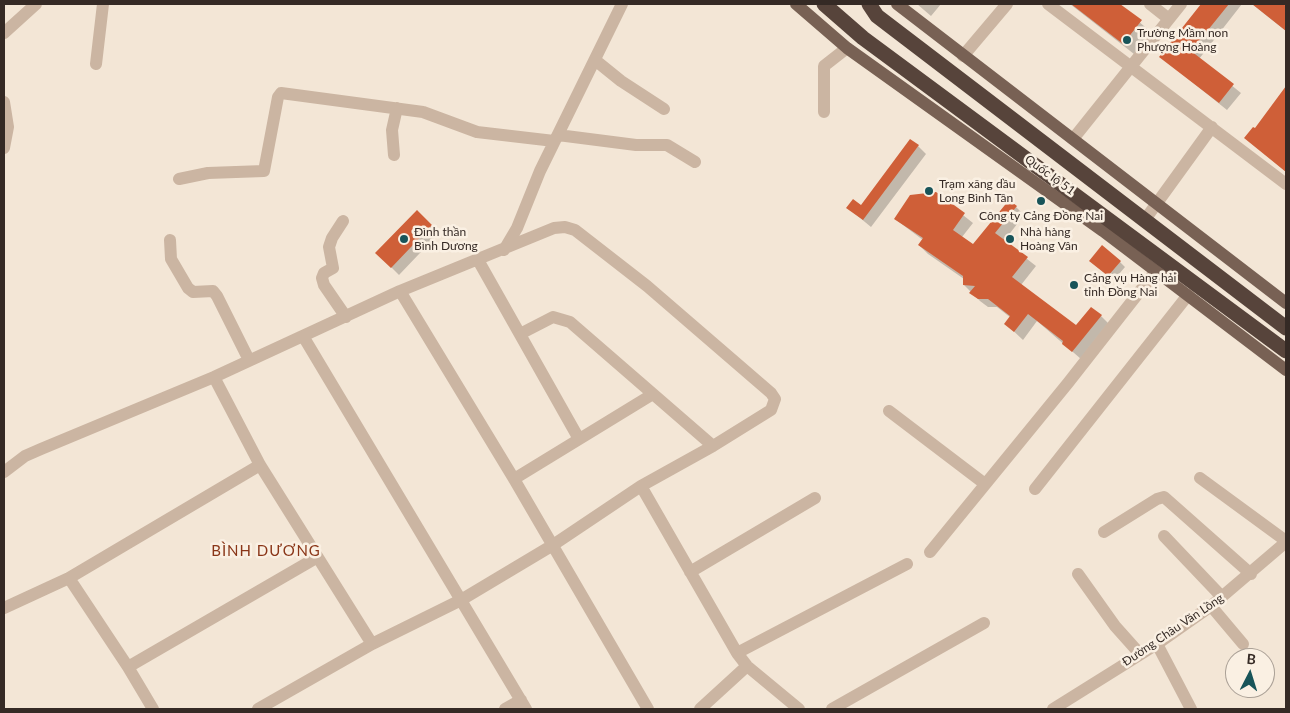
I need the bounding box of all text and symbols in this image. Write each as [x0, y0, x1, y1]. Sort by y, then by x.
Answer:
place label: Trường Mầm non Phượng Hoàng [1137, 26, 1228, 54]
marker: Trường Mầm non Phượng Hoàng [1121, 34, 1133, 46]
street label: Quốc lộ 51 [1022, 152, 1078, 198]
place label: Trạm xăng dầu Long Bình Tân [939, 177, 1015, 205]
marker: Trạm xăng dầu Long Bình Tân [923, 185, 935, 197]
marker: Công ty Cảng Đồng Nai [1035, 195, 1047, 207]
place label: Công ty Cảng Đồng Nai [979, 209, 1103, 223]
place label: Đình thần Bình Dương [414, 225, 478, 253]
place label: Nhà hàng Hoàng Vân [1020, 225, 1078, 253]
marker: Đình thần Bình Dương [398, 233, 410, 245]
marker: Nhà hàng Hoàng Vân [1004, 233, 1016, 245]
place label: Cảng vụ Hàng hải tỉnh Đồng Nai [1084, 271, 1176, 299]
marker: Cảng vụ Hàng hải tỉnh Đồng Nai [1068, 279, 1080, 291]
district label: BÌNH DƯƠNG [210, 542, 322, 560]
street label: Đường Châu Văn Lồng [1120, 591, 1226, 669]
north arrow [1225, 648, 1275, 698]
text: B [1246, 650, 1257, 667]

